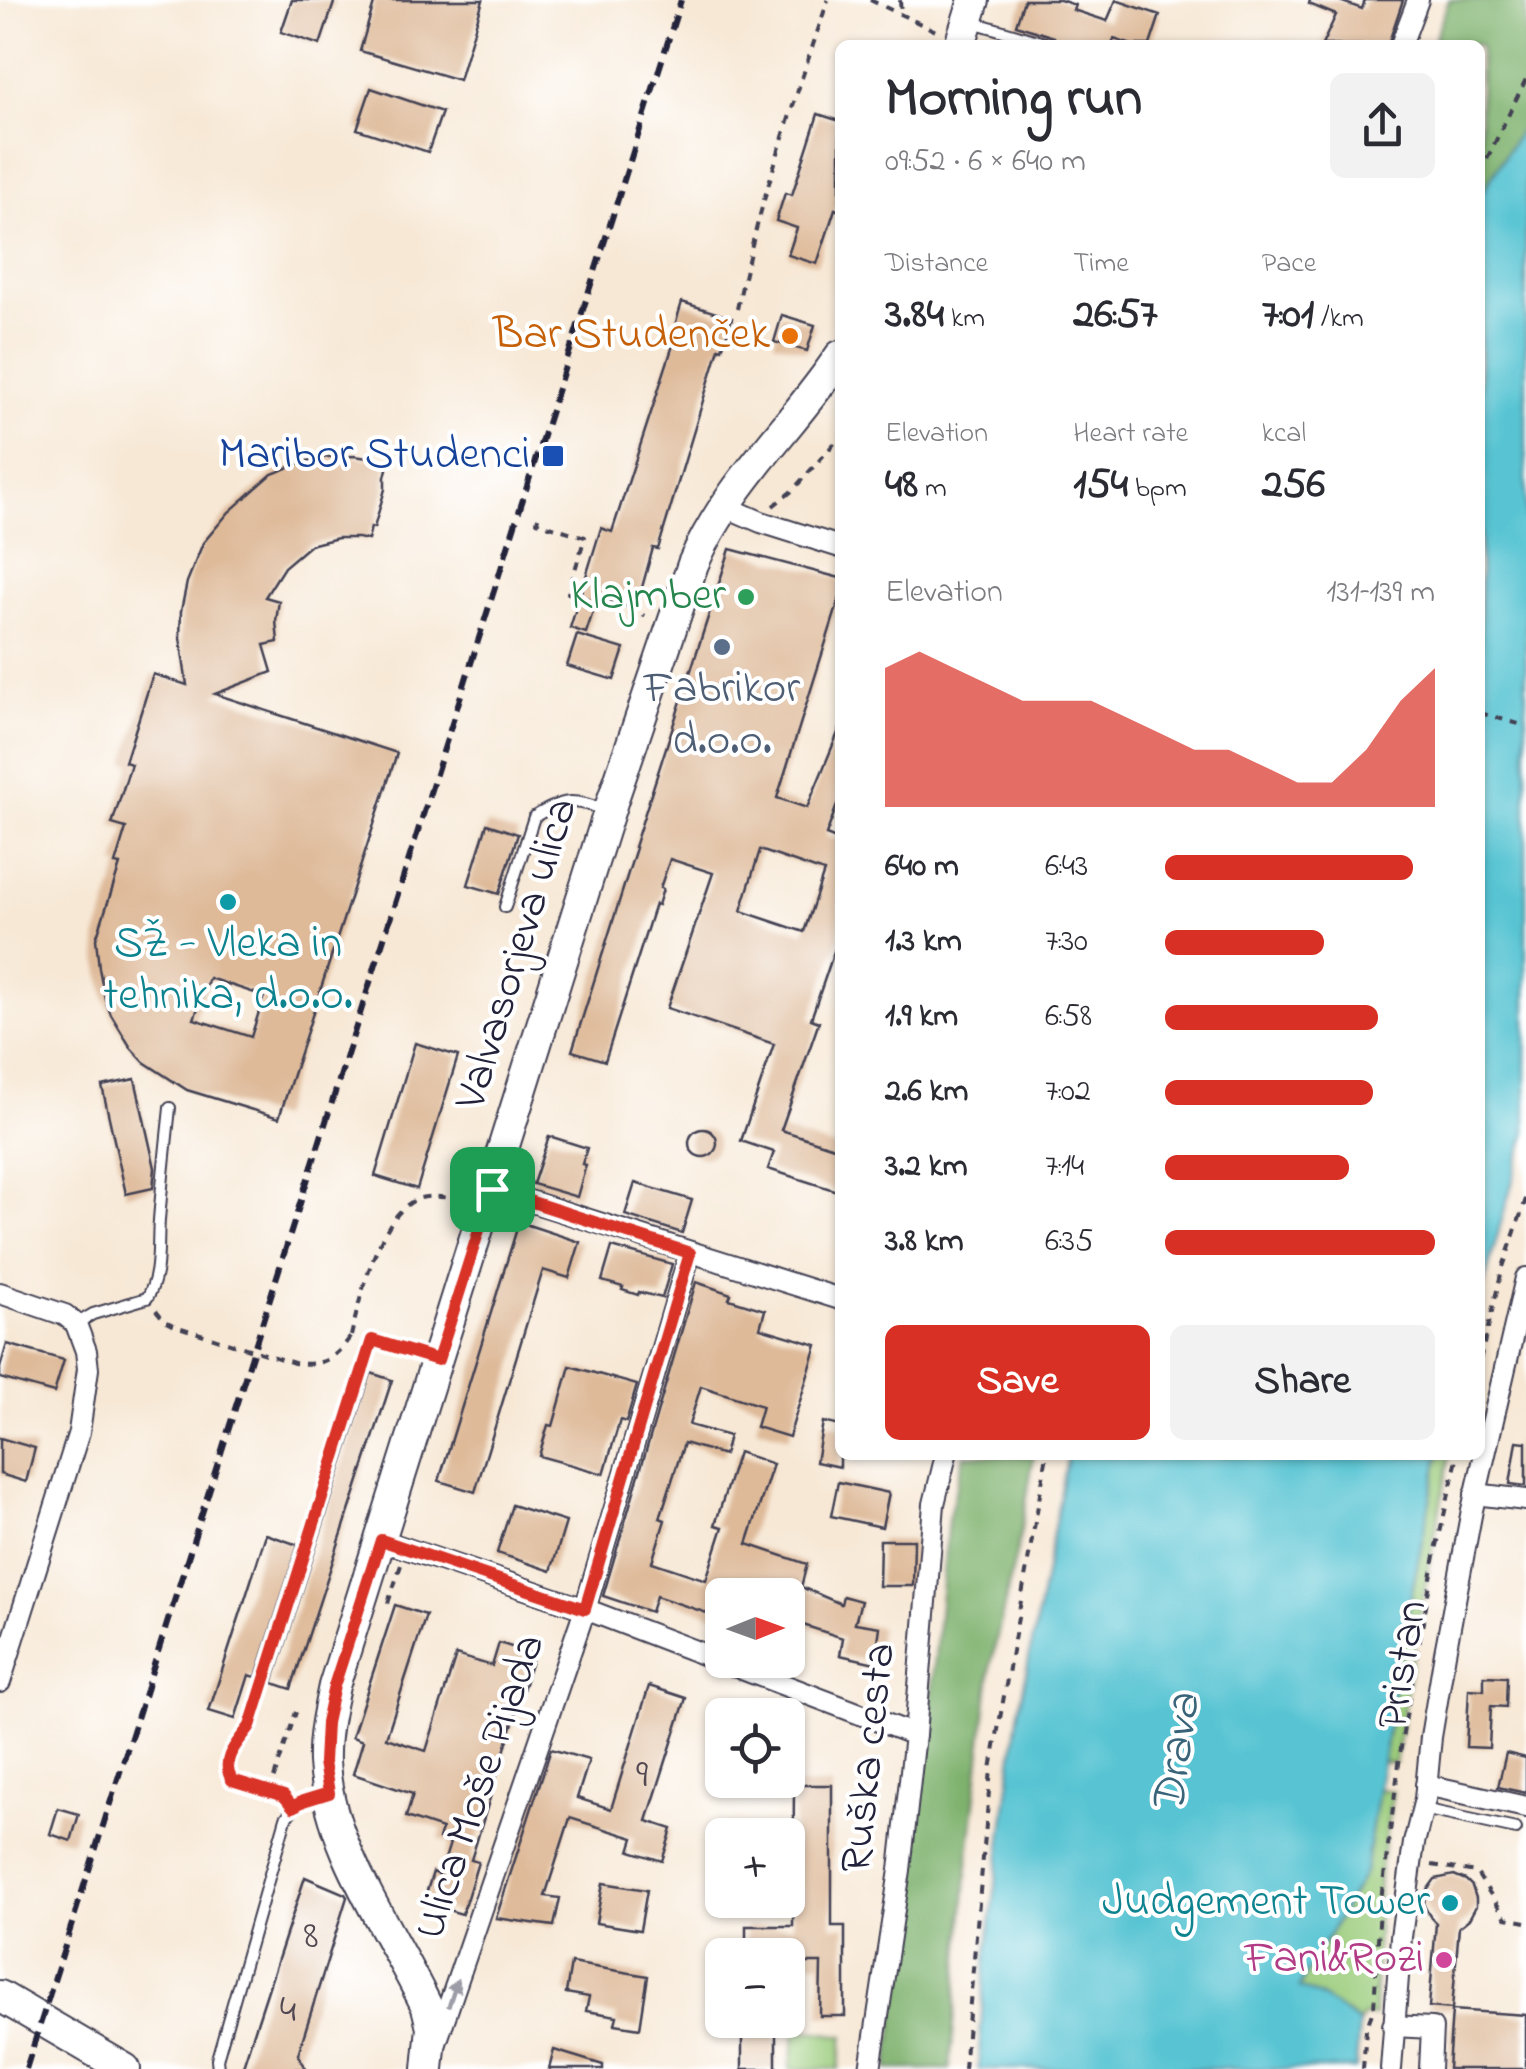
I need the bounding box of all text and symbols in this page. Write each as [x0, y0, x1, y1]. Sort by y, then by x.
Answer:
text: Morning run [885, 61, 1142, 141]
button: share [1330, 73, 1435, 178]
text: 09:52 · 6 × 640 m [885, 139, 1086, 186]
text: Distance [885, 244, 988, 285]
text: Time [1073, 244, 1129, 285]
text: Pace [1262, 244, 1316, 285]
text: 3.84 [885, 285, 944, 346]
text: 26:57 [1073, 285, 1158, 346]
text: 7:01 [1262, 285, 1314, 346]
text: km [944, 299, 985, 340]
text: /km [1314, 299, 1364, 340]
place label: Bar Studenček [492, 303, 770, 369]
marker: Bar Studenček [779, 325, 801, 347]
text: Elevation [885, 414, 988, 455]
text: Heart rate [1073, 414, 1188, 455]
text: kcal [1262, 414, 1306, 455]
place label: Maribor Studenci [219, 423, 530, 489]
marker: Maribor Studenci [540, 443, 566, 469]
text: 48 [885, 455, 918, 516]
text: 154 [1073, 455, 1128, 516]
text: 256 [1262, 455, 1325, 516]
text: m [918, 469, 947, 510]
text: bpm [1128, 469, 1187, 510]
place label: Klajmber [571, 564, 726, 630]
text: Elevation [885, 570, 1003, 617]
text: 131–139 m [1326, 570, 1435, 617]
marker: Klajmber [735, 586, 757, 608]
marker: Fabrikor d.o.o. [711, 636, 733, 658]
place label: Fabrikor d.o.o. [643, 657, 800, 775]
street label: Valvasorjeva ulica [439, 790, 597, 1119]
text: 640 m [885, 844, 959, 891]
text: 6:43 [1045, 844, 1088, 891]
marker: SŽ - Vleka in tehnika, d.o.o. [217, 891, 239, 913]
place label: SŽ - Vleka in tehnika, d.o.o. [103, 912, 353, 1030]
text: 1.3 km [885, 919, 962, 966]
text: 7:30 [1045, 919, 1088, 966]
text: 1.9 km [885, 994, 958, 1041]
text: 6:58 [1045, 994, 1092, 1041]
text: 2.6 km [885, 1069, 968, 1116]
text: 7:02 [1045, 1069, 1091, 1116]
text: 3.2 km [885, 1144, 968, 1191]
text: 7:14 [1045, 1144, 1084, 1191]
pin [450, 1147, 535, 1232]
icon: arrive [465, 1162, 520, 1217]
text: 3.8 km [885, 1219, 964, 1266]
text: 6:35 [1045, 1219, 1093, 1266]
button: Save [885, 1325, 1150, 1440]
button: Share [1170, 1325, 1435, 1440]
north arrow [705, 1578, 805, 1678]
map controls [705, 1578, 805, 2038]
street label: Pristan [1361, 1596, 1447, 1734]
street label: Ulica Moše Pijada [398, 1625, 564, 1949]
street label: Ruška cesta [825, 1640, 915, 1876]
water label: Drava [1135, 1688, 1221, 1819]
button: locate [705, 1698, 805, 1798]
house number: 9 [636, 1747, 648, 1806]
button: + [705, 1818, 805, 1918]
place label: Judgement Tower [1102, 1870, 1430, 1937]
marker: Judgement Tower [1439, 1892, 1461, 1914]
house number: 8 [304, 1908, 319, 1967]
place label: Fani&Rozi [1243, 1927, 1424, 1993]
button: − [705, 1938, 805, 2038]
marker: Fani&Rozi [1433, 1949, 1455, 1971]
one-way arrow [446, 1977, 461, 2007]
house number: 4 [280, 1982, 296, 2041]

